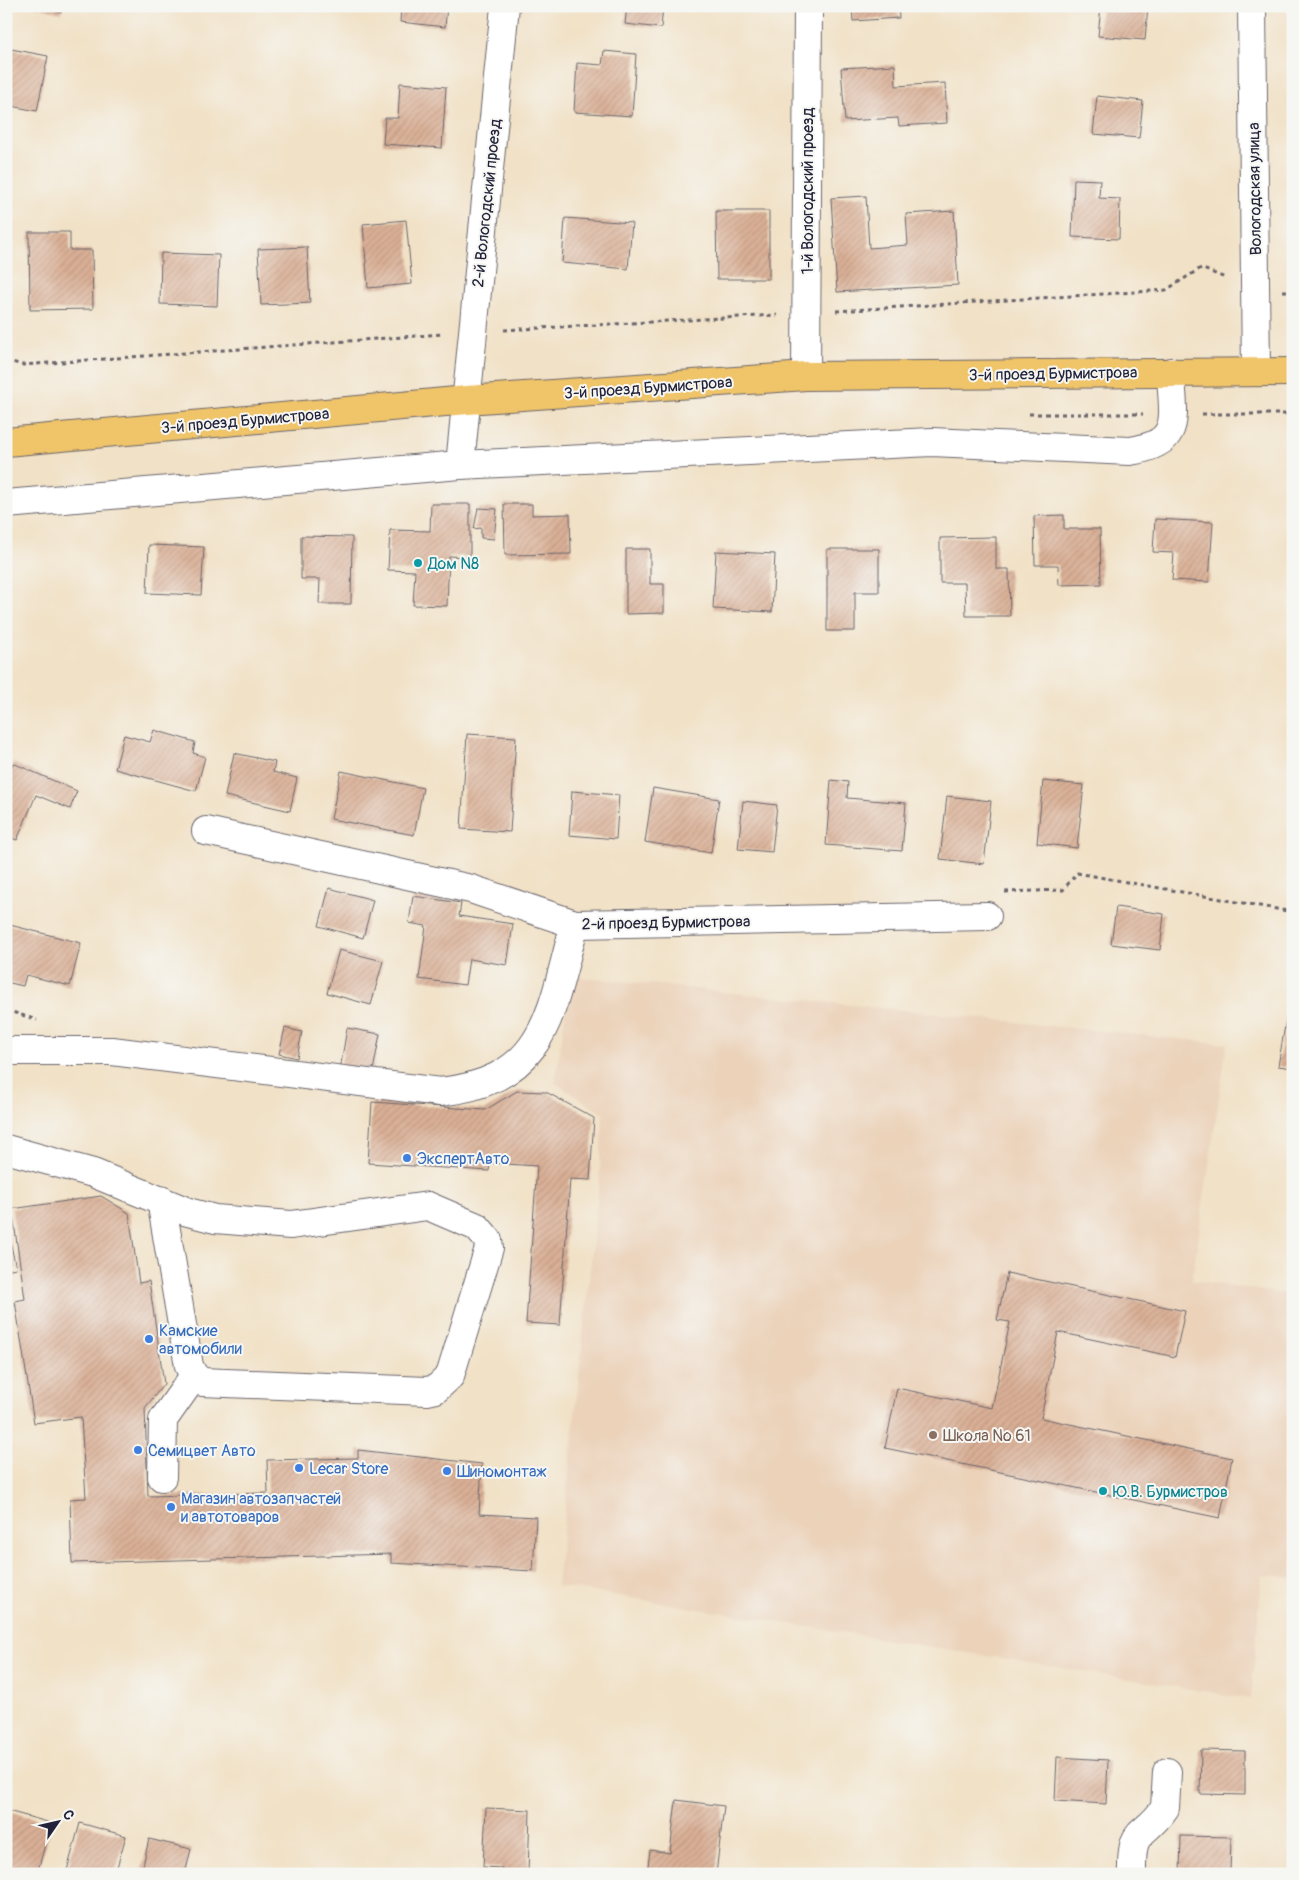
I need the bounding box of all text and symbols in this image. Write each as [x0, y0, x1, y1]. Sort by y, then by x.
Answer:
street label: 1-й Вологодский проезд [798, 107, 818, 274]
street label: 2-й Вологодский проезд [468, 117, 506, 288]
street label: Вологодская улица [1244, 122, 1266, 256]
street label: 3-й проезд Бурмистрова [968, 363, 1138, 385]
street label: 3-й проезд Бурмистрова [563, 372, 733, 404]
street label: 3-й проезд Бурмистрова [160, 404, 330, 438]
place label: Дом N8 [427, 554, 479, 574]
marker: Дом N8 [412, 557, 424, 569]
street label: 2-й проезд Бурмистрова [581, 912, 751, 934]
place label: ЭкспертАвто [417, 1149, 510, 1169]
marker: ЭкспертАвто [401, 1152, 413, 1164]
place label: Камские автомобили [159, 1321, 242, 1359]
marker: Камские автомобили [143, 1333, 155, 1345]
place label: Школа № 61 [943, 1426, 1031, 1446]
marker: Школа № 61 [927, 1429, 939, 1441]
place label: Семицвет Авто [148, 1441, 256, 1461]
marker: Семицвет Авто [132, 1444, 144, 1456]
place label: Lecar Store [309, 1459, 388, 1479]
marker: Lecar Store [293, 1462, 305, 1474]
place label: Шиномонтаж [457, 1462, 547, 1482]
marker: Шиномонтаж [441, 1465, 453, 1477]
place label: Ю.В. Бурмистров [1113, 1482, 1228, 1502]
marker: Ю.В. Бурмистров [1097, 1485, 1109, 1497]
place label: Магазин автозапчастей и автотоваров [181, 1489, 341, 1527]
marker: Магазин автозапчастей и автотоваров [165, 1501, 177, 1513]
north arrow [32, 1798, 82, 1848]
text: С [59, 1807, 78, 1824]

